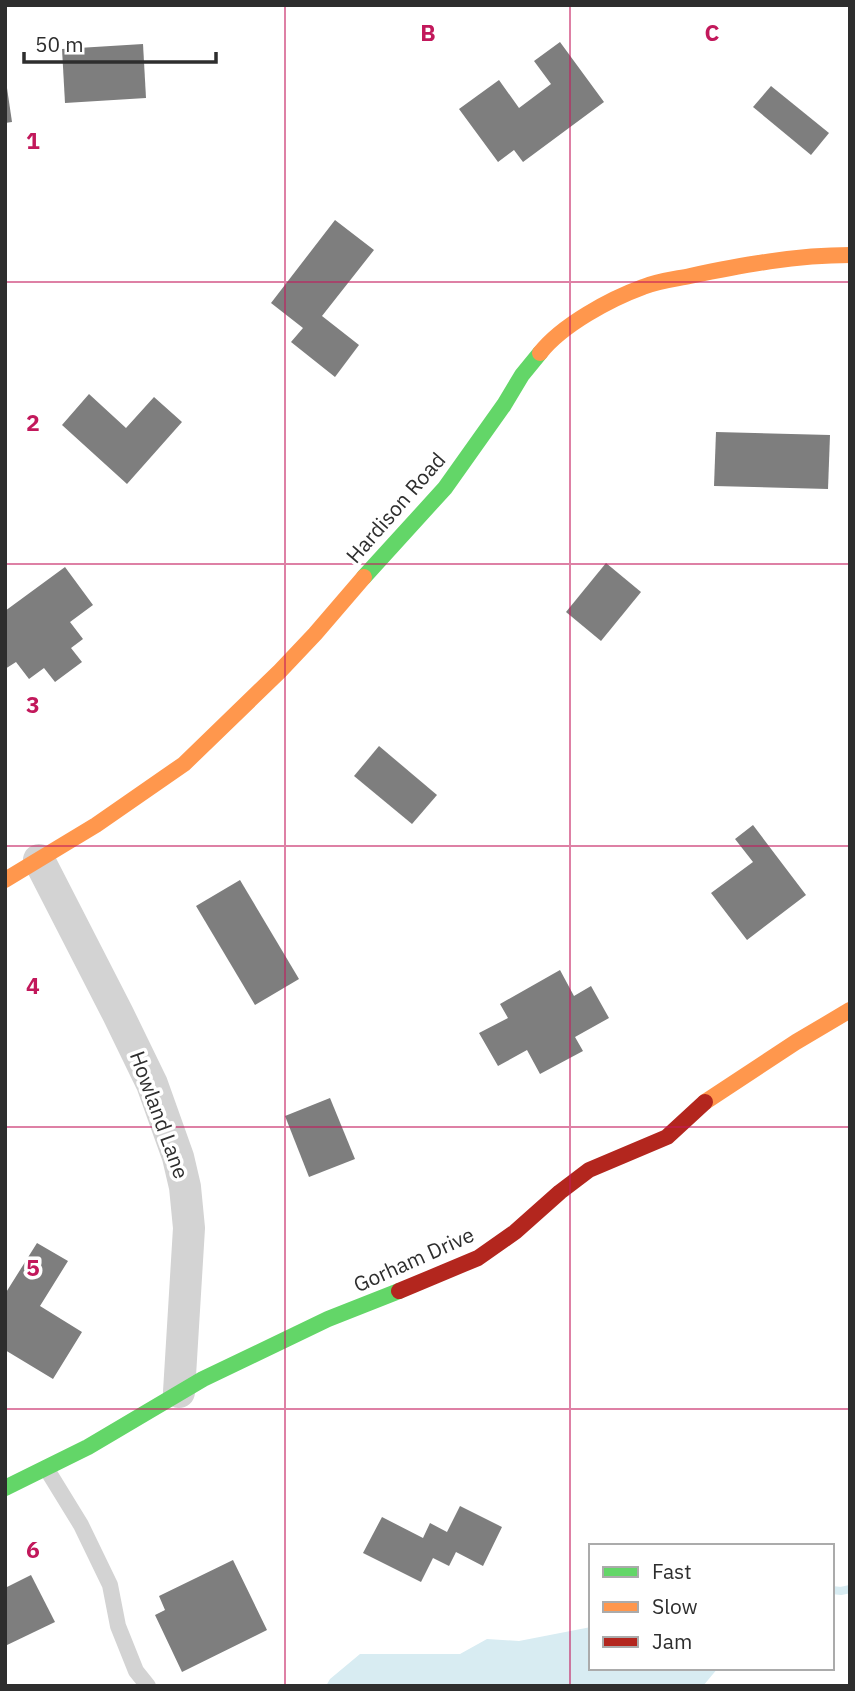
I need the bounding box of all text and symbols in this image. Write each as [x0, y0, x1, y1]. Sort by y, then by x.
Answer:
text: B [420, 17, 436, 47]
text: C [705, 17, 720, 47]
scale bar [24, 21, 217, 65]
text: 50 m [35, 30, 84, 58]
text: 1 [26, 125, 40, 155]
text: 2 [26, 407, 40, 437]
street label: Hardison Road [339, 446, 451, 569]
text: 3 [26, 689, 40, 719]
text: 4 [26, 970, 40, 1000]
street label: Howland Lane [124, 1047, 196, 1182]
street label: Gorham Drive [349, 1220, 478, 1298]
text: 5 [26, 1252, 40, 1282]
text: 6 [26, 1534, 40, 1564]
legend [589, 1544, 834, 1670]
text: Fast [652, 1557, 692, 1585]
text: Slow [652, 1592, 698, 1620]
text: Jam [652, 1627, 692, 1655]

